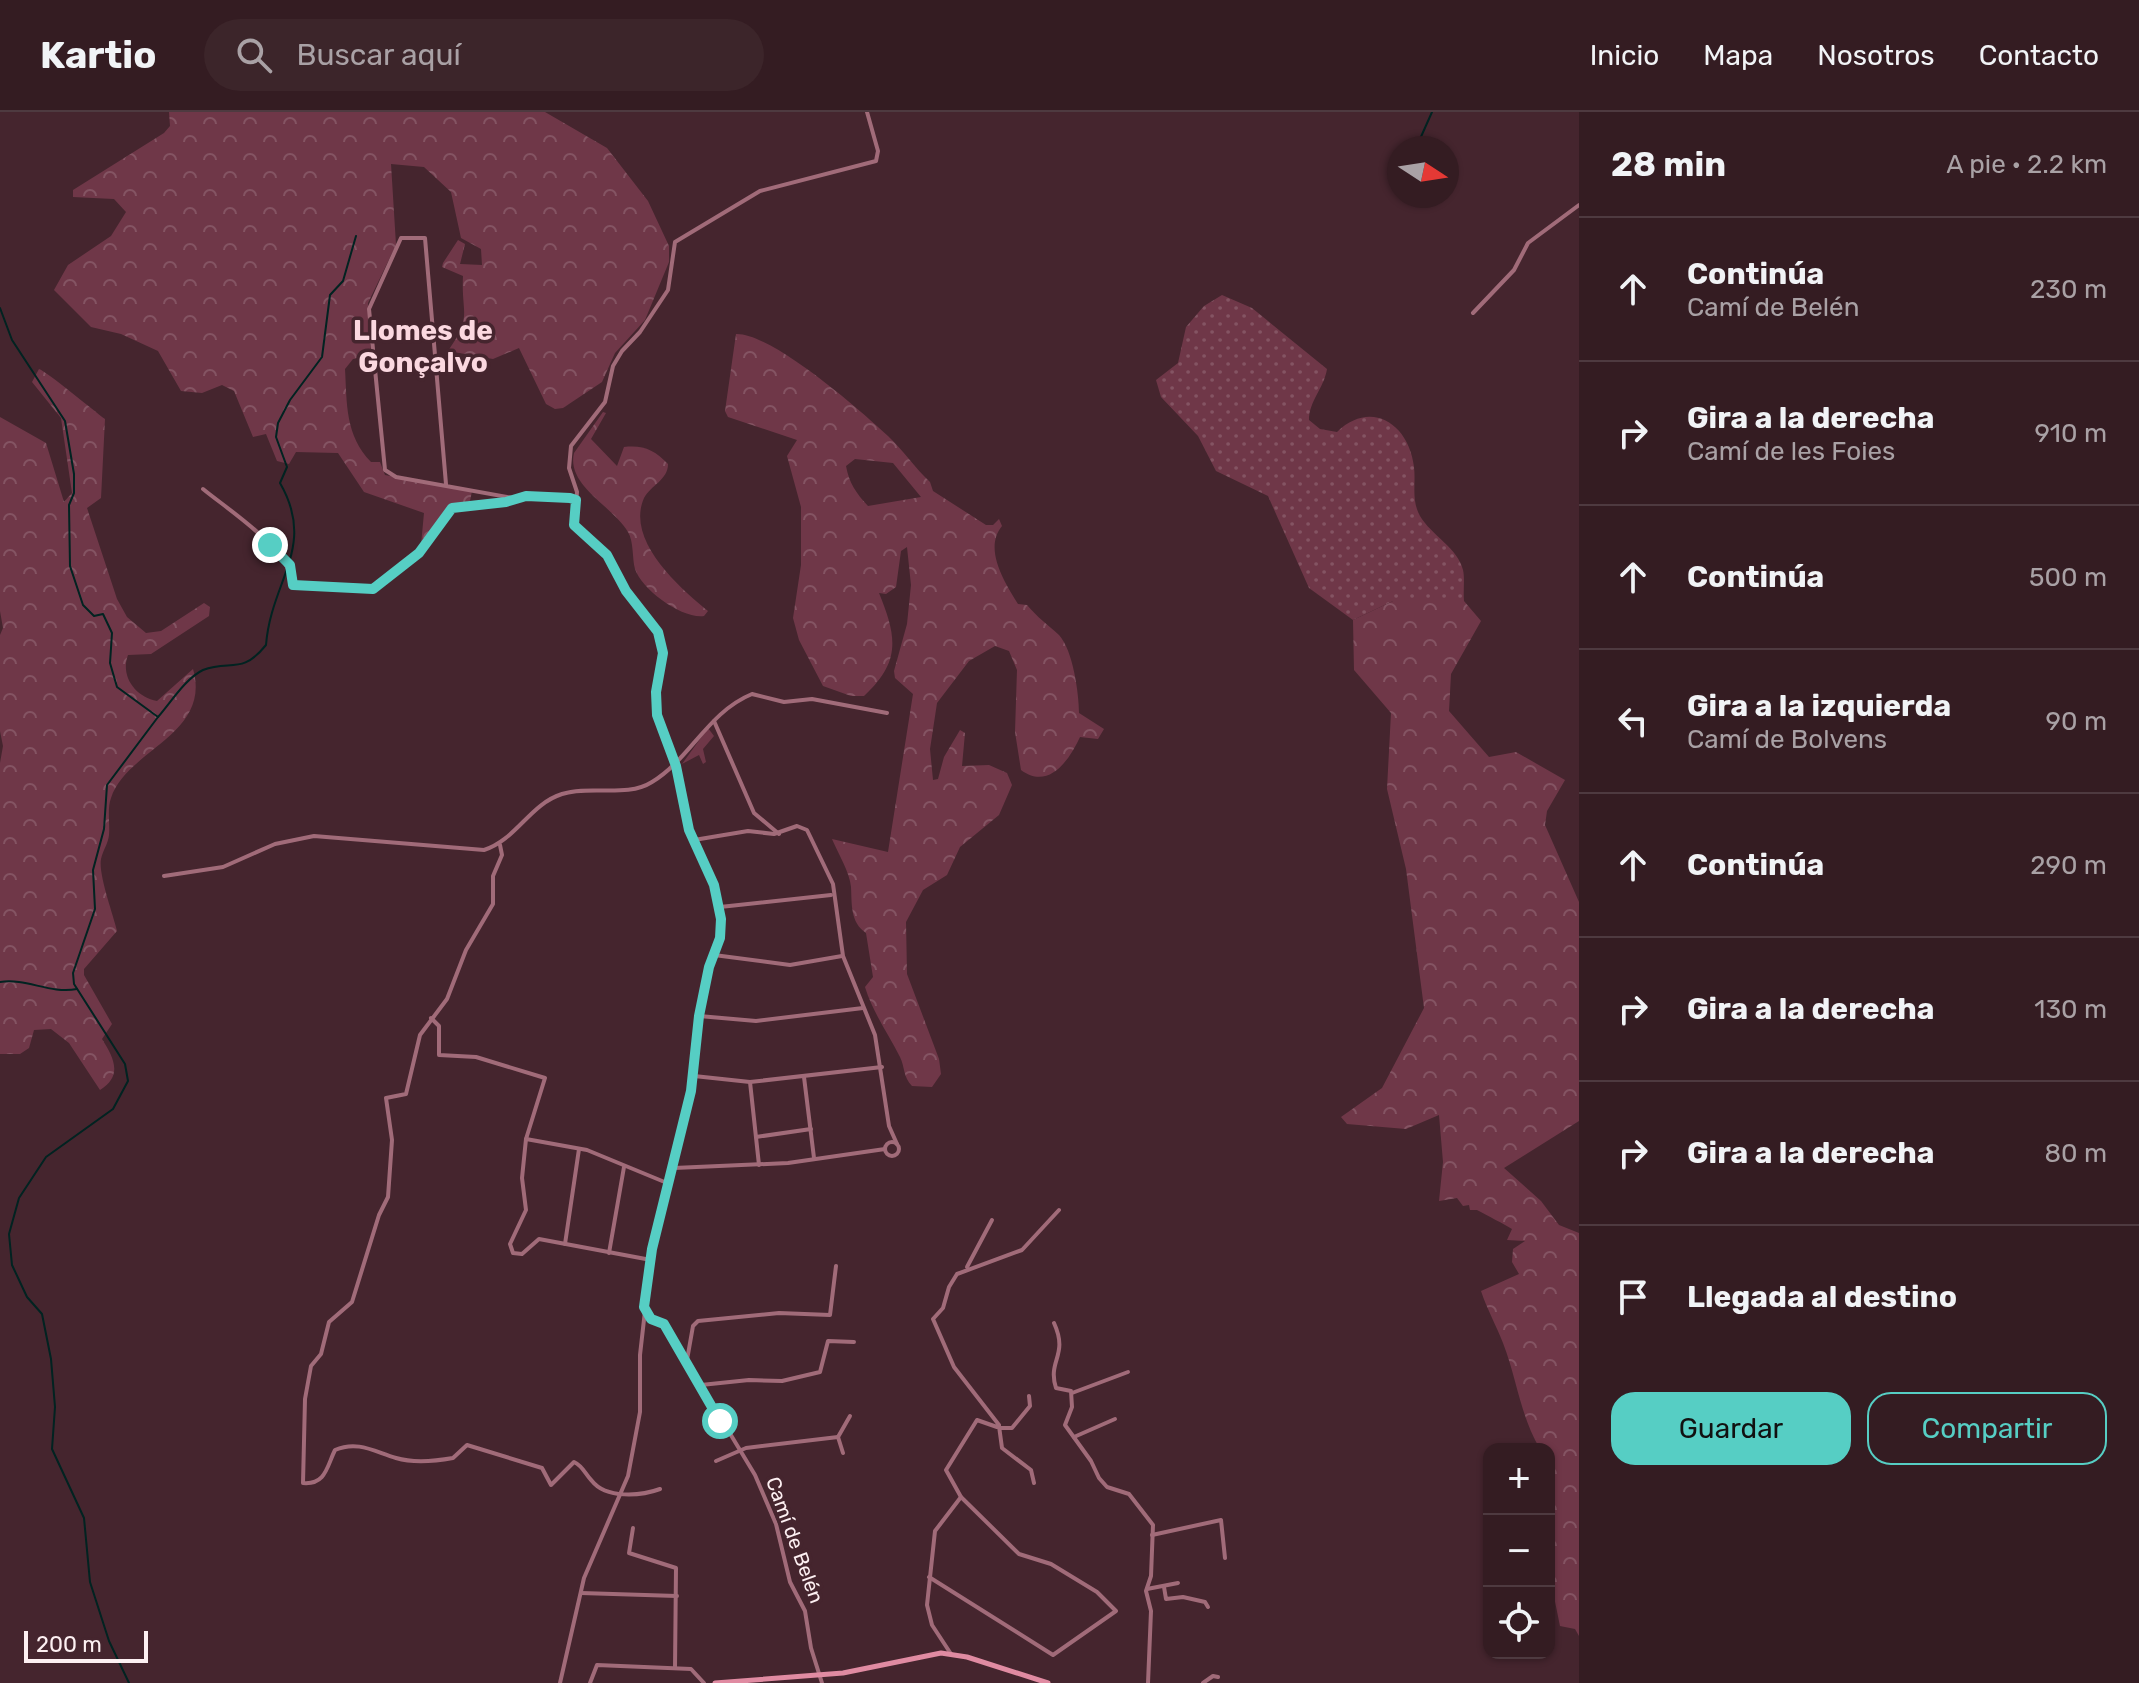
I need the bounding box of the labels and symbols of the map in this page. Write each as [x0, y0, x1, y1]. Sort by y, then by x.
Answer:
north arrow [1387, 136, 1459, 208]
district label: Llomes de Gonçalvo [353, 314, 493, 379]
route end [252, 527, 288, 563]
route start [702, 1403, 738, 1439]
street label: Camí de Belén [761, 1474, 829, 1606]
scale bar [24, 1627, 148, 1663]

